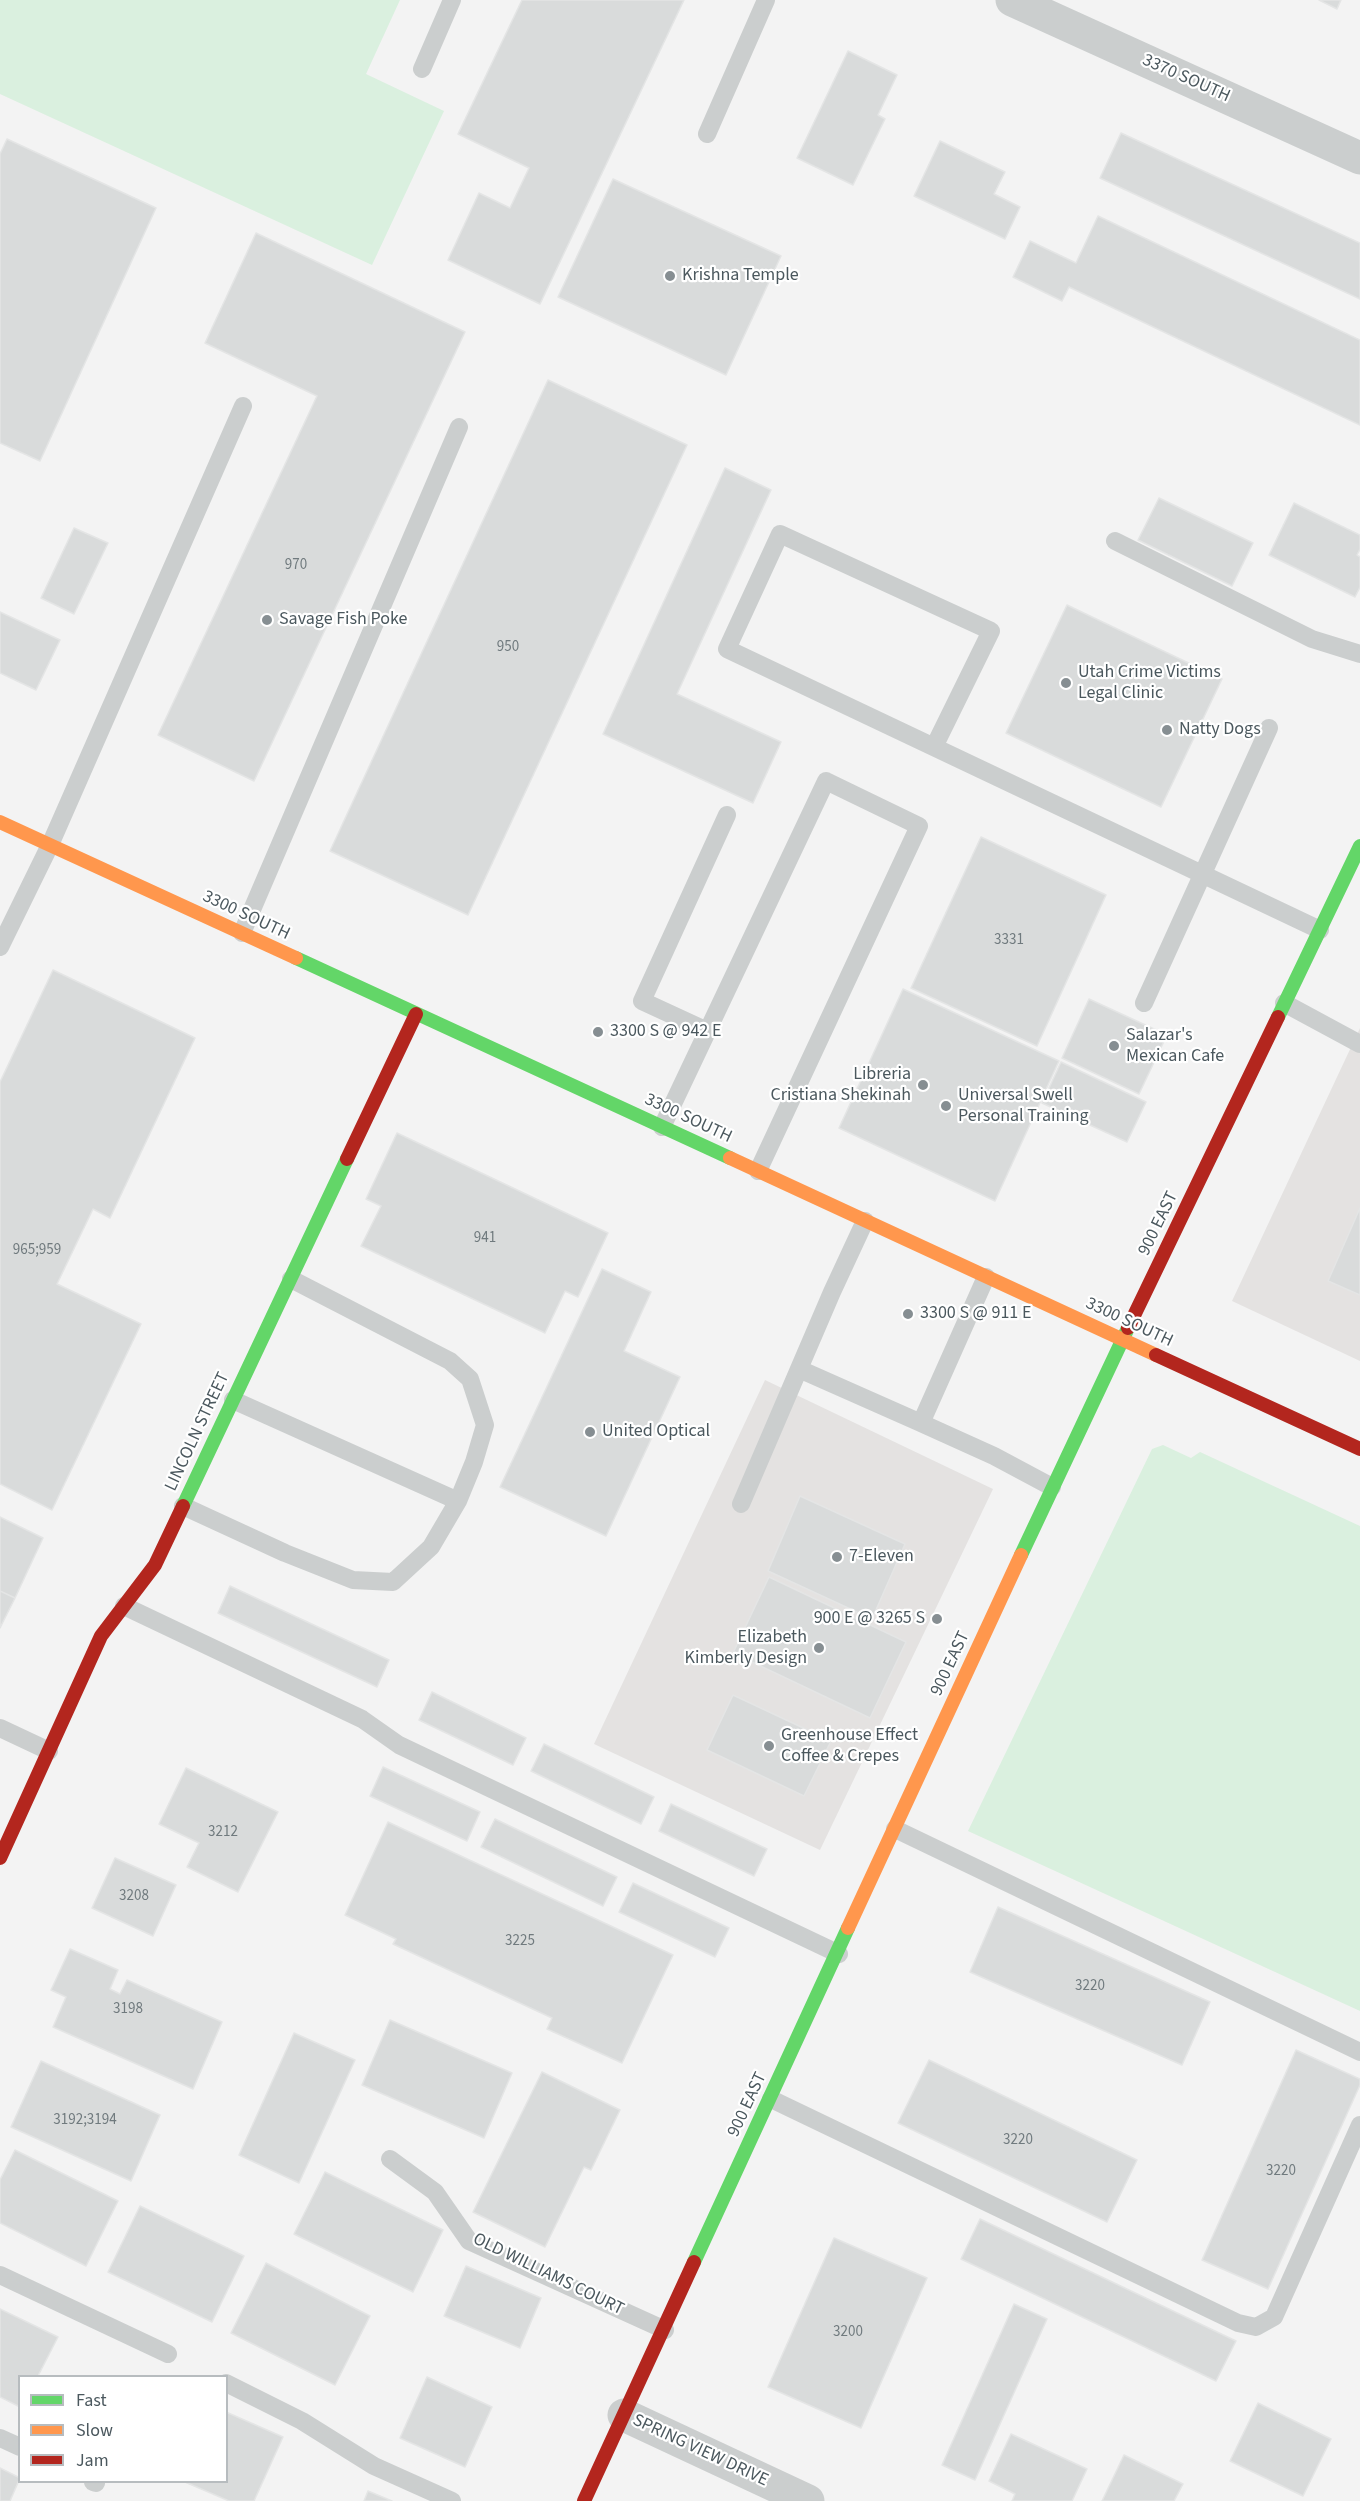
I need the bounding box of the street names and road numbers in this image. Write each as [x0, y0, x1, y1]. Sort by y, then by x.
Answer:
street label: 3370 SOUTH [1139, 50, 1233, 108]
street label: 3300 SOUTH [199, 886, 293, 946]
street label: 3300 SOUTH [641, 1089, 735, 1149]
street label: 900 EAST [1134, 1188, 1184, 1260]
street label: 3300 SOUTH [1082, 1293, 1176, 1353]
street label: LINCOLN STREET [161, 1369, 235, 1495]
street label: 900 EAST [927, 1628, 975, 1700]
street label: 900 EAST [724, 2069, 772, 2141]
street label: OLD WILLIAMS COURT [469, 2229, 627, 2321]
street label: SPRING VIEW DRIVE [629, 2410, 771, 2492]

